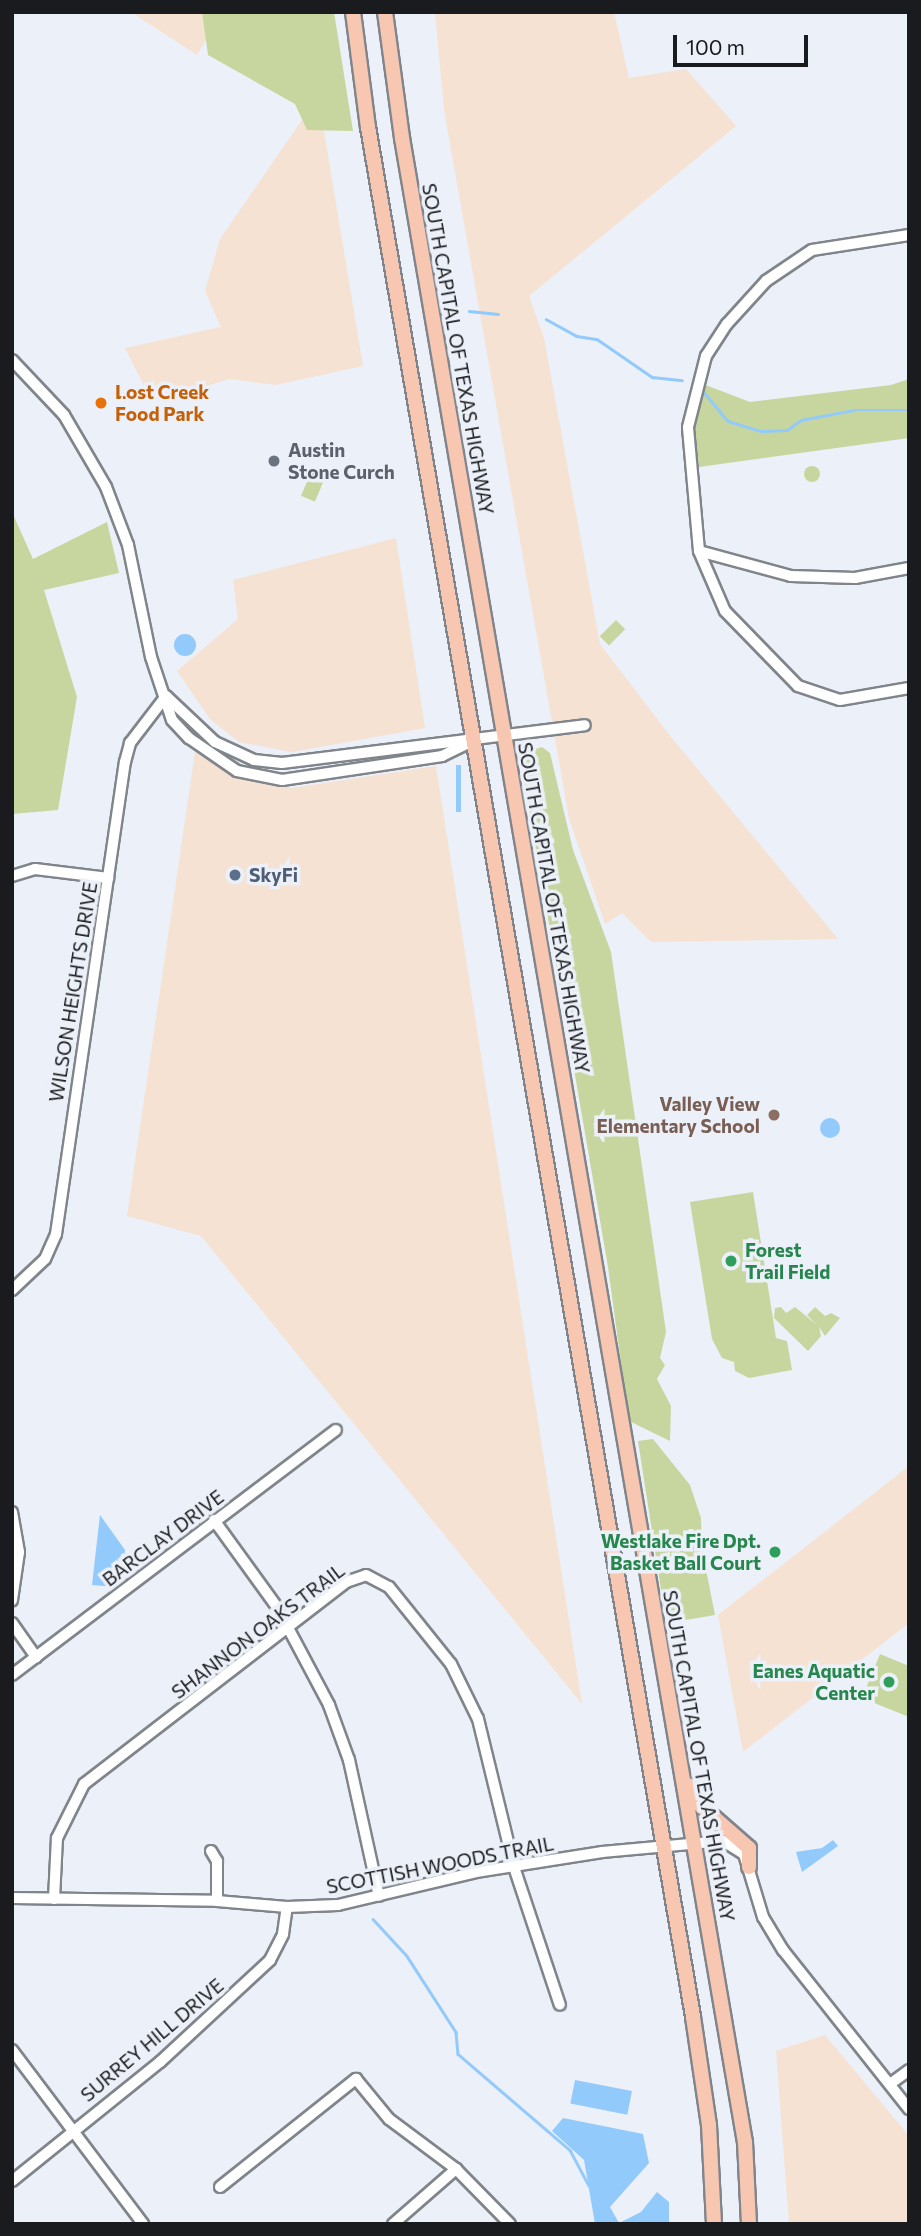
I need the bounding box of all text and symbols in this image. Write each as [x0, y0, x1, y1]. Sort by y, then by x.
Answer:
scale bar [676, 21, 811, 65]
text: 100 m [686, 34, 745, 59]
street label: SOUTH CAPITAL OF TEXAS HIGHWAY [418, 182, 498, 516]
place label: Lost Creek Food Park [115, 381, 209, 425]
marker: Lost Creek Food Park [93, 395, 109, 411]
place label: Austin Stone Curch [288, 439, 395, 483]
marker: Austin Stone Curch [266, 453, 282, 469]
street label: SOUTH CAPITAL OF TEXAS HIGHWAY [514, 741, 594, 1075]
place label: SkyFi [249, 864, 298, 886]
marker: SkyFi [227, 867, 243, 883]
street label: WILSON HEIGHTS DRIVE [44, 880, 102, 1104]
place label: Valley View Elementary School [596, 1093, 760, 1137]
marker: Valley View Elementary School [766, 1107, 782, 1123]
place label: Forest Trail Field [745, 1239, 830, 1283]
marker: Forest Trail Field [723, 1253, 739, 1269]
street label: BARCLAY DRIVE [98, 1485, 228, 1591]
place label: Westlake Fire Dpt. Basket Ball Court [601, 1530, 761, 1574]
marker: Westlake Fire Dpt. Basket Ball Court [767, 1544, 783, 1560]
street label: SHANNON OAKS TRAIL [167, 1559, 349, 1703]
street label: SOUTH CAPITAL OF TEXAS HIGHWAY [659, 1589, 739, 1923]
place label: Eanes Aquatic Center [752, 1660, 875, 1704]
marker: Eanes Aquatic Center [881, 1674, 897, 1690]
street label: SCOTTISH WOODS TRAIL [325, 1832, 555, 1898]
street label: SURREY HILL DRIVE [76, 1974, 228, 2106]

